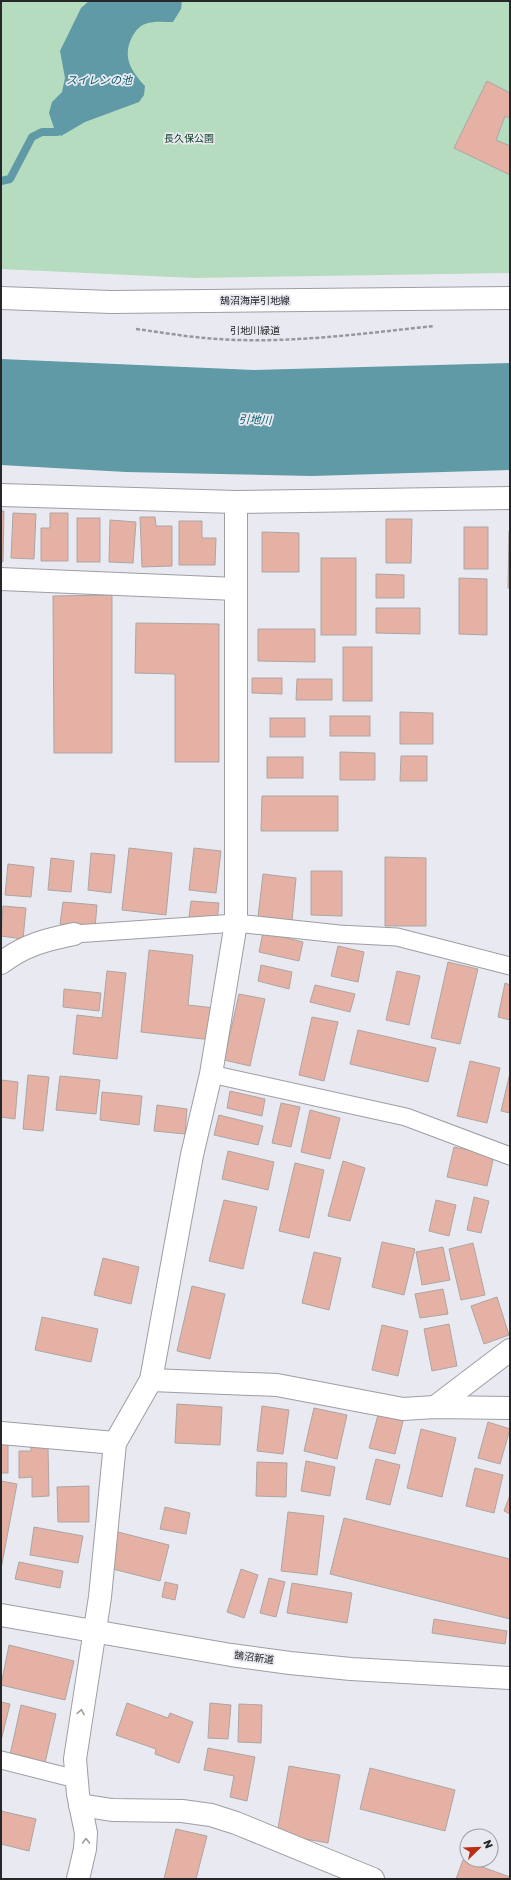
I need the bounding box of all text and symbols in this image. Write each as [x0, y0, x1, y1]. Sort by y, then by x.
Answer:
water label: スイレンの池 [66, 74, 133, 87]
park label: 長久保公園 [164, 133, 214, 145]
street label: 鵠沼海岸引地線 [220, 295, 290, 307]
street label: 引地川緑道 [230, 325, 280, 337]
water label: 引地川 [238, 413, 273, 427]
street label: 鵠沼新道 [233, 1650, 275, 1666]
one-way arrow [76, 1709, 85, 1715]
north arrow [459, 1828, 499, 1868]
one-way arrow [81, 1838, 90, 1844]
text: N [480, 1838, 495, 1851]

